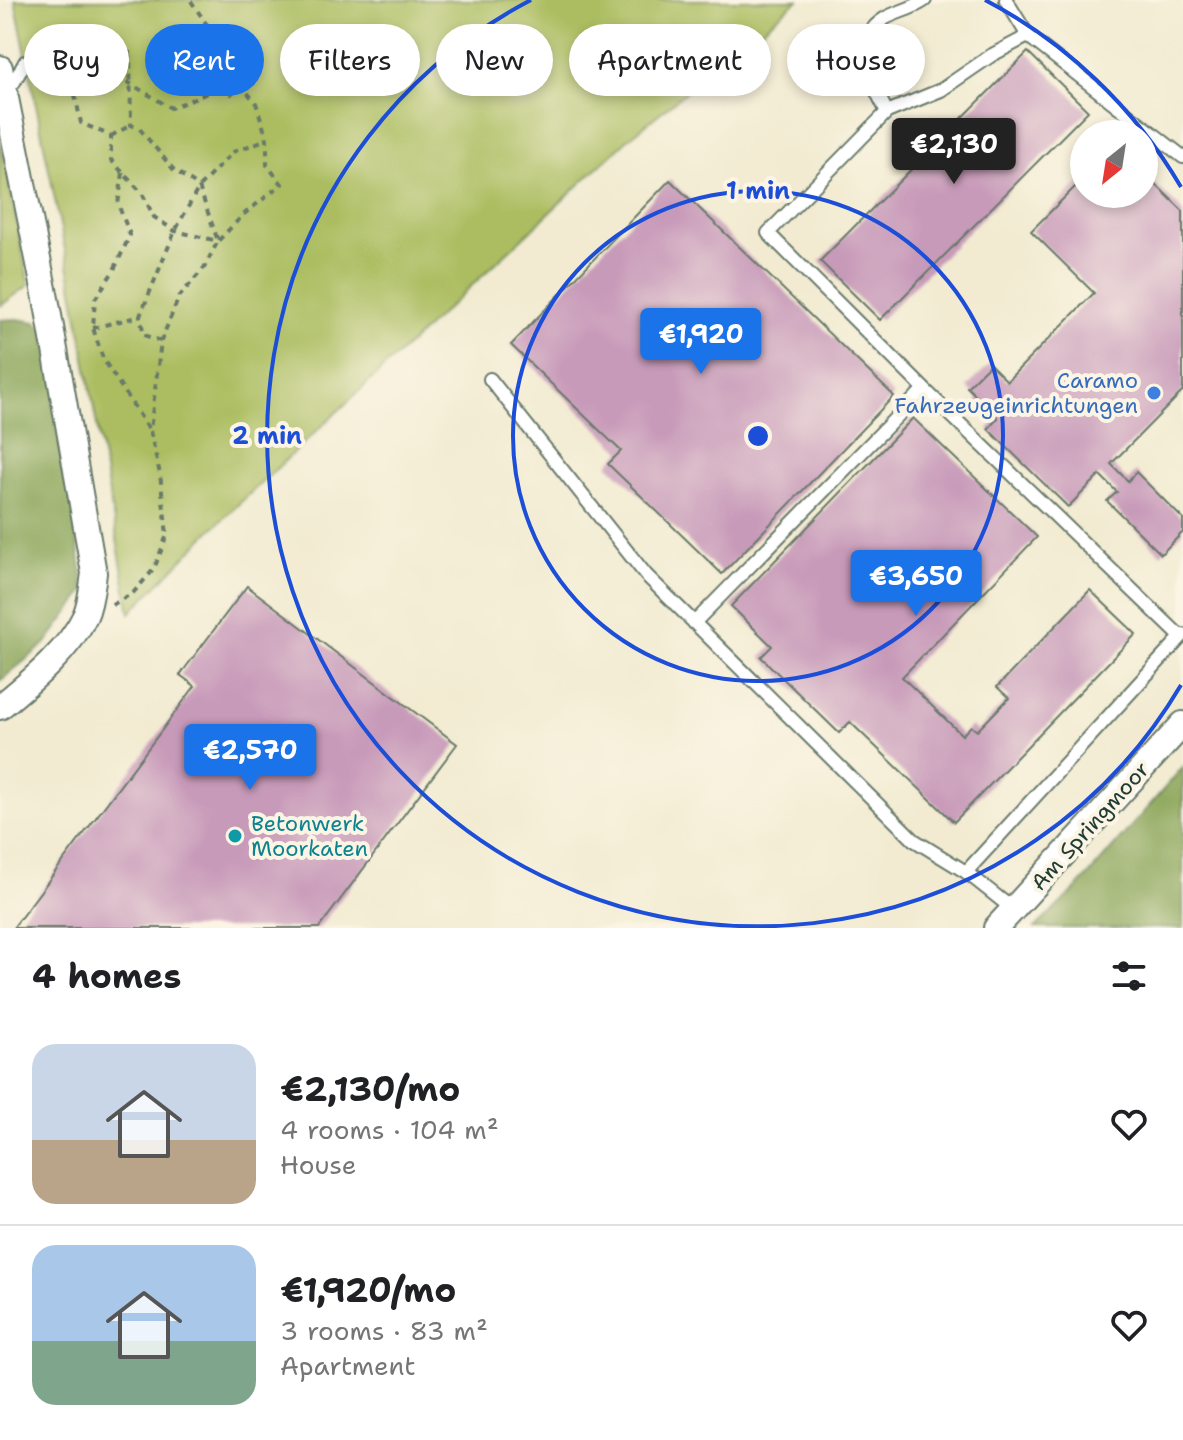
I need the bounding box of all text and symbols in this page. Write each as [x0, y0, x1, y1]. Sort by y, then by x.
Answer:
chip: Buy [24, 24, 129, 96]
chip: Rent [145, 24, 264, 96]
chip: Filters [280, 24, 420, 96]
chip: New [436, 24, 553, 96]
chip: Apartment [569, 24, 771, 96]
chip: House [787, 24, 925, 96]
pin: €2,130 [889, 118, 1019, 186]
north arrow [1070, 120, 1158, 208]
map controls [1070, 120, 1158, 208]
text: €2,130 [910, 126, 998, 161]
text: 1 min [726, 175, 790, 207]
pin: €1,920 [636, 308, 766, 376]
text: €1,920 [658, 316, 744, 351]
place label: Caramo Fahrzeugeinrichtungen [894, 366, 1138, 420]
marker: Caramo Fahrzeugeinrichtungen [1145, 384, 1163, 402]
text: 2 min [232, 420, 302, 452]
centre of rings [744, 422, 772, 450]
pin: €3,650 [851, 550, 981, 618]
text: €3,650 [869, 558, 963, 593]
pin: €2,570 [185, 724, 315, 792]
text: €2,570 [202, 732, 298, 767]
street label: Am Springmoor [1024, 755, 1156, 897]
place label: Betonwerk Moorkaten [251, 809, 368, 863]
marker: Betonwerk Moorkaten [226, 827, 244, 845]
text: 4 homes [32, 953, 181, 999]
icon: filters [1107, 954, 1151, 998]
text: €2,130/mo [280, 1066, 460, 1112]
icon: home [96, 1076, 192, 1172]
icon: heart [1107, 1102, 1151, 1146]
text: 4 rooms · 104 m² [280, 1112, 499, 1147]
text: House [280, 1147, 356, 1182]
text: €1,920/mo [280, 1267, 456, 1313]
icon: home [96, 1277, 192, 1373]
icon: heart [1107, 1303, 1151, 1347]
text: 3 rooms · 83 m² [280, 1313, 488, 1348]
text: Apartment [280, 1348, 416, 1383]

